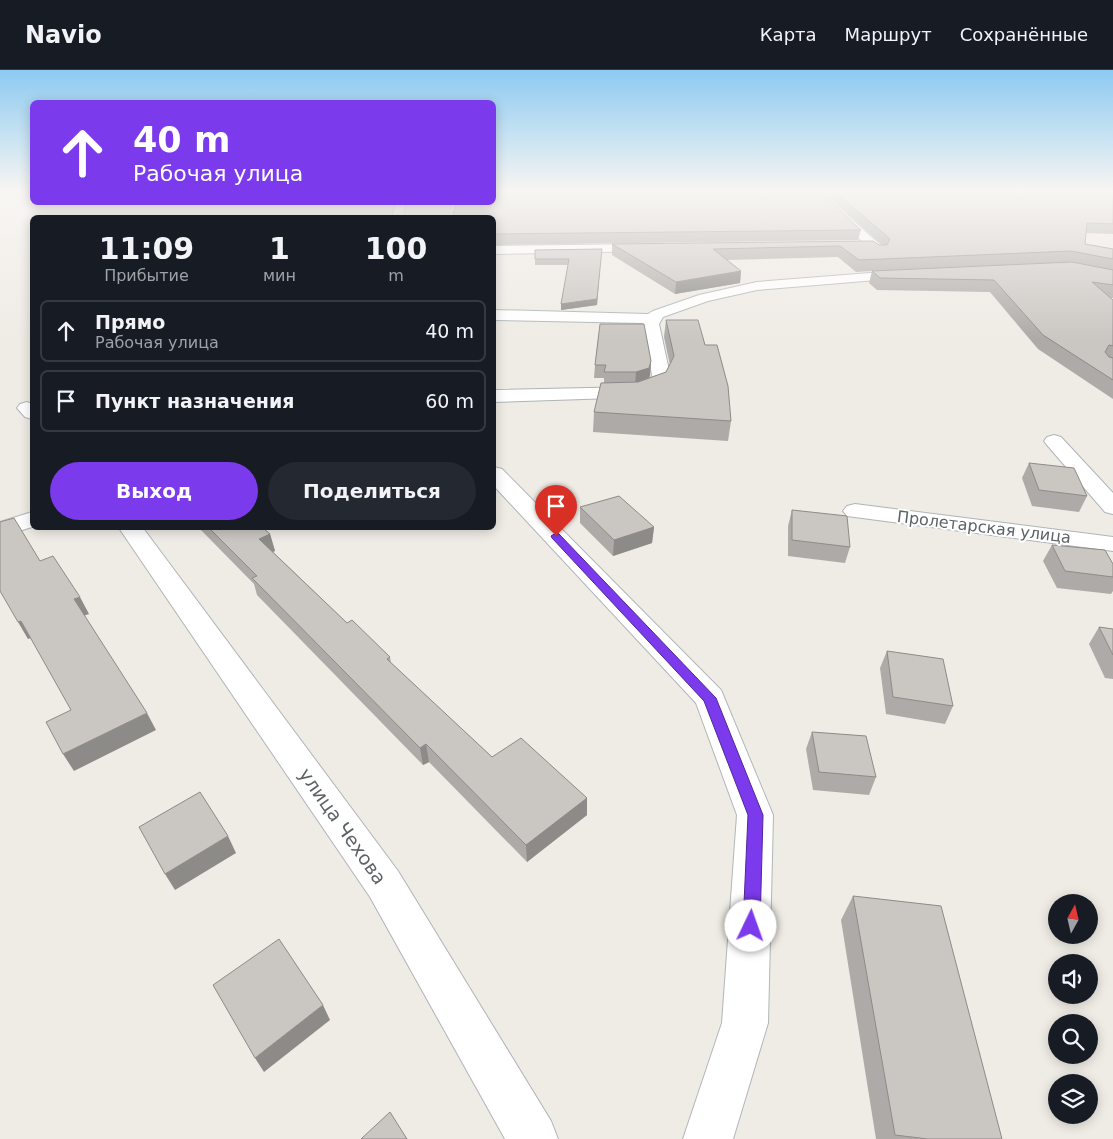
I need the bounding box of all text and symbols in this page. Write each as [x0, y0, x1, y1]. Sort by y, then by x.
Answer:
text: Navio [25, 21, 102, 49]
text: Карта [760, 24, 817, 45]
text: Маршрут [845, 24, 932, 45]
text: Сохранённые [960, 24, 1088, 45]
icon: ahead [50, 120, 115, 185]
text: 40 m [133, 120, 230, 160]
text: Рабочая улица [133, 161, 303, 186]
text: 11:09 [99, 231, 194, 266]
text: 1 [269, 231, 290, 266]
text: 100 [365, 231, 427, 266]
text: Прибытие [104, 266, 189, 285]
text: мин [263, 266, 296, 285]
text: m [388, 266, 404, 285]
text: Прямо [95, 311, 165, 333]
icon: ahead [52, 317, 80, 345]
text: 40 m [425, 320, 474, 342]
text: Рабочая улица [95, 333, 219, 352]
icon: arrive [52, 387, 80, 415]
text: Пункт назначения [95, 390, 294, 412]
text: 60 m [425, 390, 474, 412]
button: Выход [50, 462, 258, 520]
button: Поделиться [268, 462, 476, 520]
pin [535, 485, 577, 536]
icon: arrive [542, 492, 570, 520]
street label: Пролетарская улица [896, 507, 1072, 547]
street label: улица Чехова [295, 764, 391, 888]
north arrow [1048, 894, 1098, 944]
map controls [1048, 894, 1098, 1124]
position arrow [724, 899, 776, 951]
button: sound [1048, 954, 1098, 1004]
button: search [1048, 1014, 1098, 1064]
button: layers [1048, 1074, 1098, 1124]

